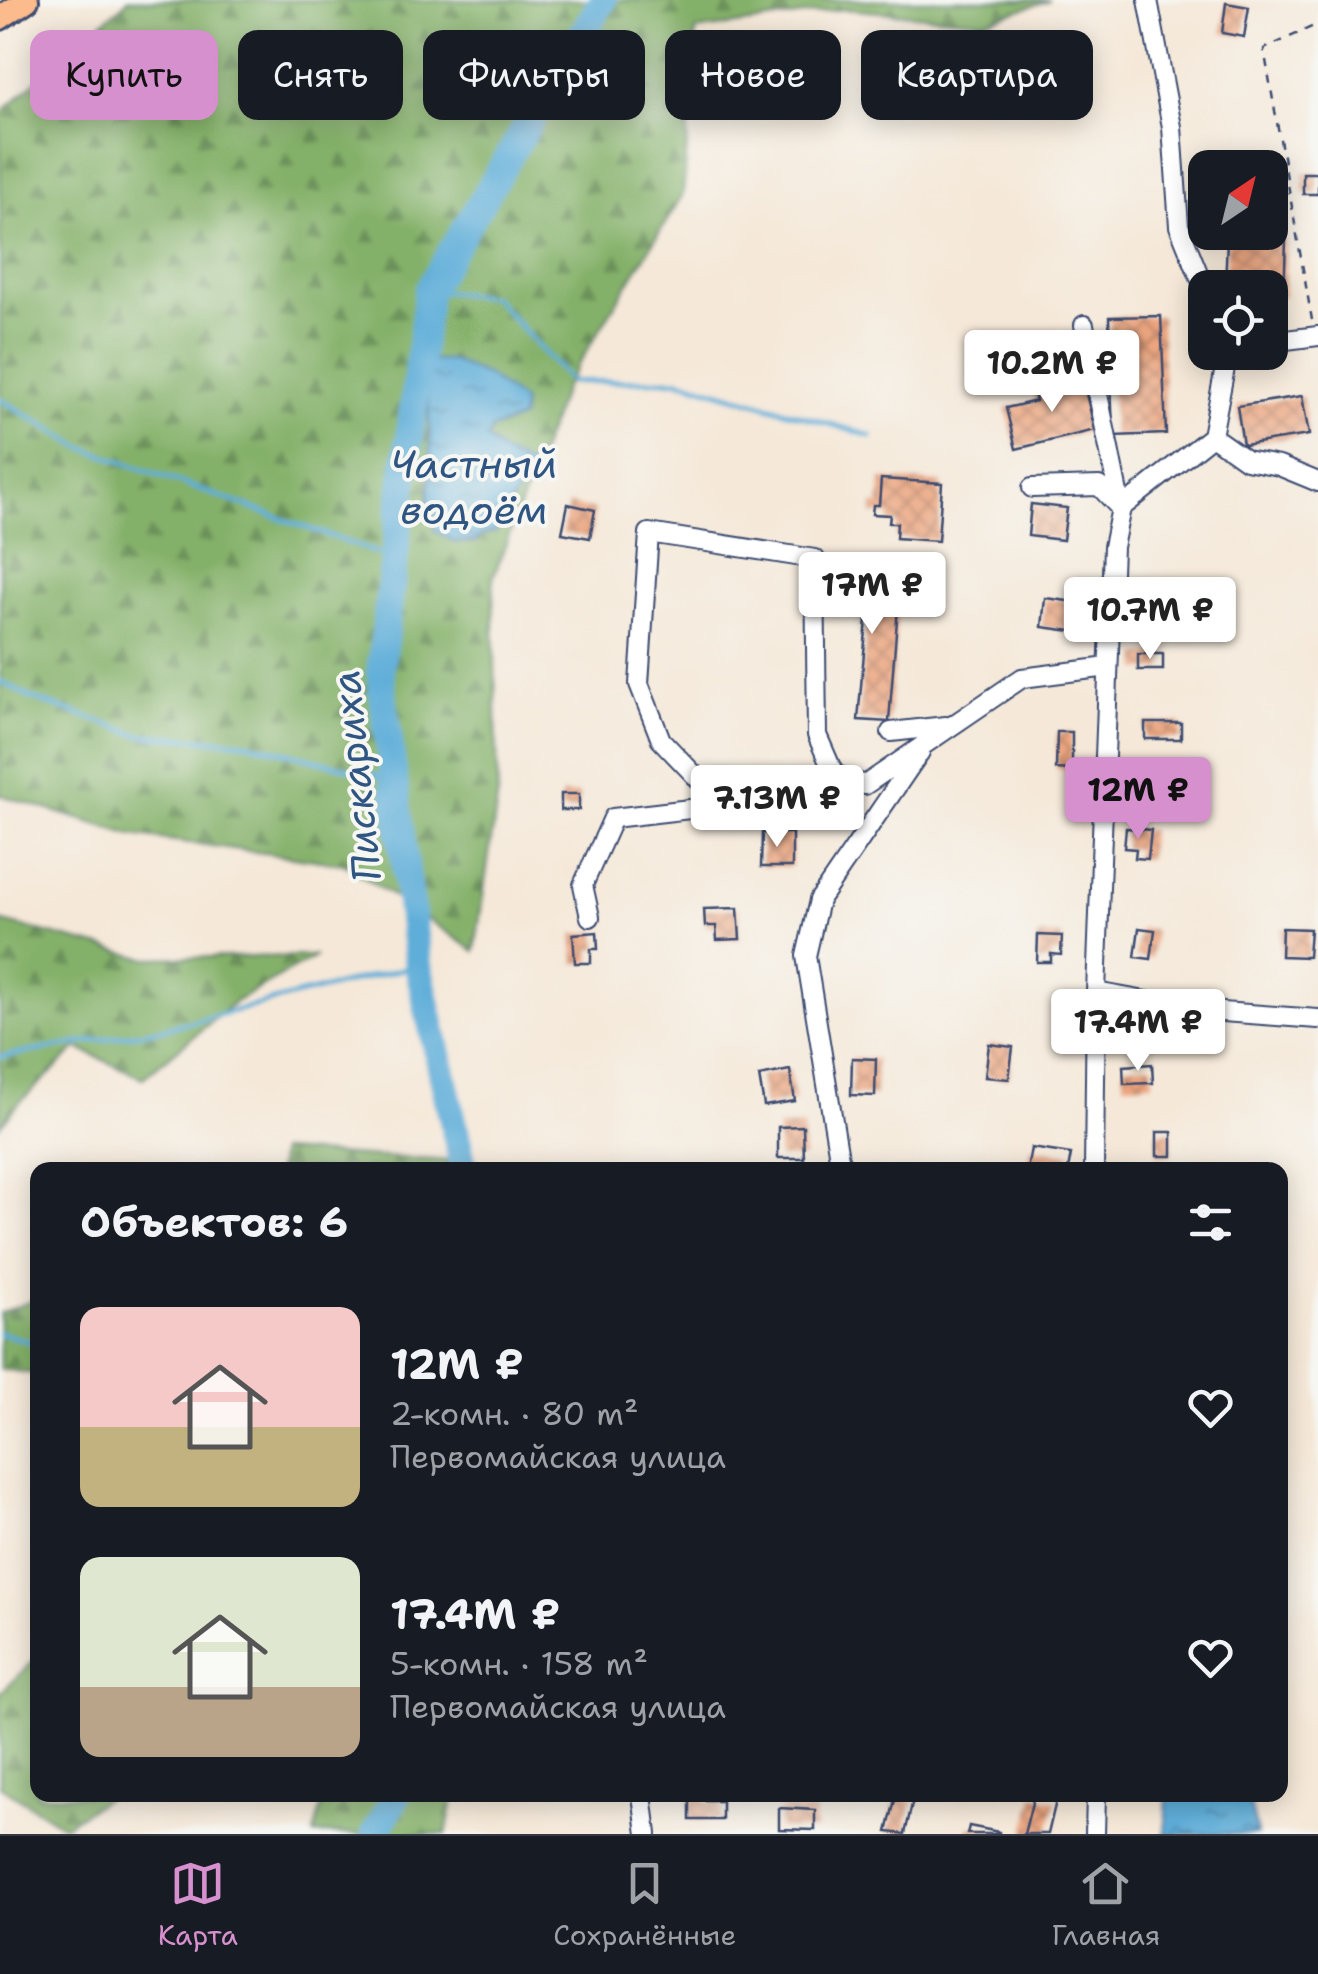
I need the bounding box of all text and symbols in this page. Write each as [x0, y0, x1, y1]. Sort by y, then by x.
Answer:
chip: Купить [30, 30, 218, 120]
chip: Снять [238, 30, 403, 120]
chip: Фильтры [423, 30, 645, 120]
chip: Новое [665, 30, 841, 120]
chip: Квартира [861, 30, 1093, 120]
north arrow [1188, 150, 1288, 250]
map controls [1188, 150, 1288, 370]
button: locate [1188, 270, 1288, 370]
pin: 10.2M ₽ [960, 330, 1144, 415]
text: 10.2M ₽ [986, 341, 1118, 384]
water label: Частный водоём [390, 437, 558, 537]
pin: 17M ₽ [802, 552, 942, 637]
text: 17M ₽ [821, 563, 923, 606]
pin: 10.7M ₽ [1058, 577, 1242, 662]
text: 10.7M ₽ [1086, 588, 1214, 631]
water label: Пискариха [318, 668, 394, 884]
pin: 12M ₽ [1068, 757, 1208, 842]
pin: 7.13M ₽ [685, 765, 869, 850]
text: 12M ₽ [1087, 768, 1189, 811]
text: 7.13M ₽ [713, 776, 841, 819]
pin: 17.4M ₽ [1046, 989, 1230, 1074]
text: 17.4M ₽ [1073, 1000, 1203, 1043]
text: Объектов: 6 [80, 1194, 348, 1250]
icon: filters [1183, 1195, 1238, 1250]
text: 12M ₽ [390, 1336, 524, 1392]
icon: home [160, 1347, 280, 1467]
icon: heart [1183, 1380, 1238, 1435]
text: 2-комн. · 80 m² [390, 1392, 639, 1435]
text: Первомайская улица [390, 1435, 726, 1478]
text: 17.4M ₽ [390, 1586, 560, 1642]
icon: home [160, 1597, 280, 1717]
icon: heart [1183, 1630, 1238, 1685]
text: 5-комн. · 158 m² [390, 1642, 648, 1685]
text: Первомайская улица [390, 1685, 726, 1728]
tab: Карта [158, 1856, 238, 1954]
tab: Сохранённые [553, 1856, 736, 1954]
tab: Главная [1052, 1856, 1160, 1954]

